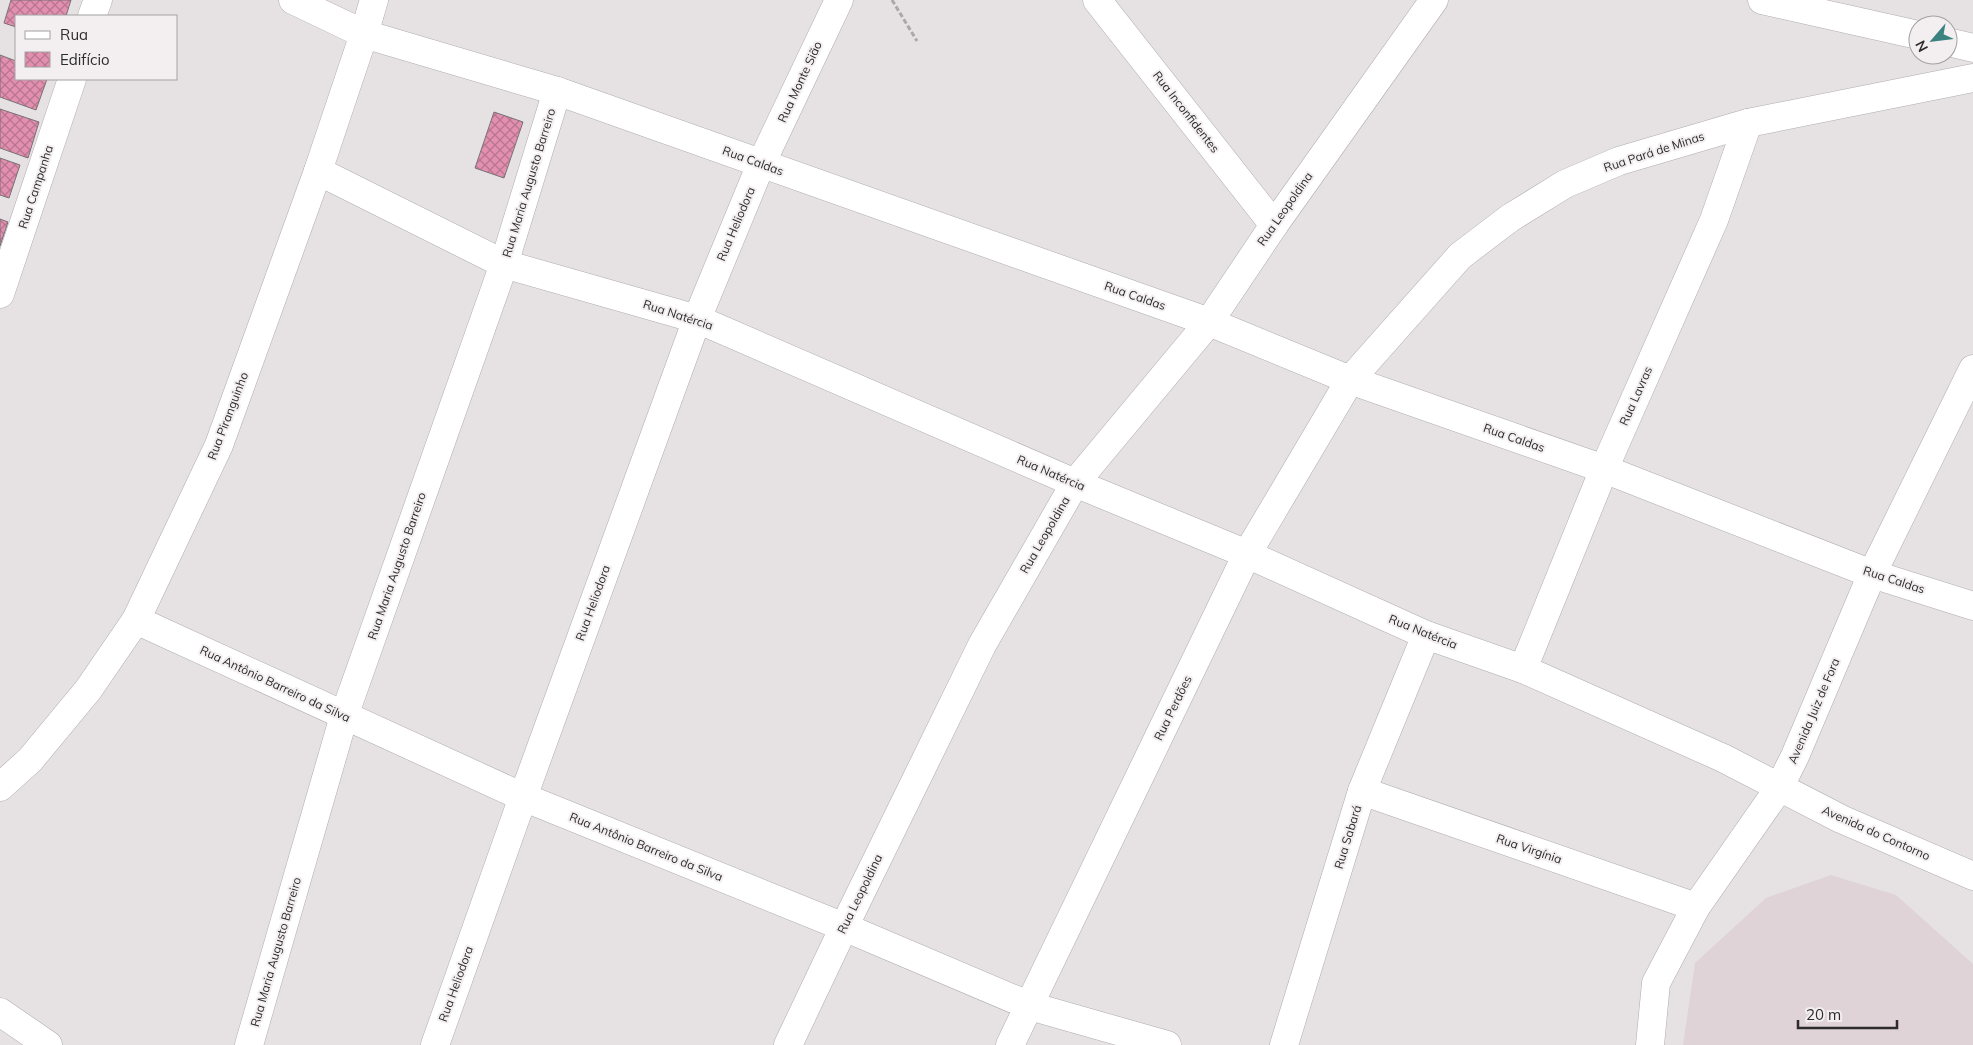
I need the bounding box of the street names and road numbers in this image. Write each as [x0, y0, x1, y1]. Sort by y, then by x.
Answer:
street label: Rua Monte Sião [774, 39, 825, 125]
street label: Rua Inconfidentes [1150, 68, 1223, 156]
street label: Rua Maria Augusto Barreiro [499, 106, 558, 259]
street label: Rua Pará de Minas [1602, 128, 1706, 175]
street label: Rua Campanha [15, 143, 56, 231]
street label: Rua Caldas [721, 143, 786, 179]
street label: Rua Leopoldina [1254, 169, 1316, 248]
street label: Rua Heliodora [713, 184, 758, 263]
street label: Rua Caldas [1102, 278, 1168, 313]
street label: Rua Natércia [641, 296, 715, 333]
street label: Rua Lavras [1616, 364, 1655, 428]
street label: Rua Piranguinho [204, 370, 251, 462]
street label: Rua Caldas [1481, 420, 1547, 455]
street label: Rua Natércia [1015, 451, 1088, 494]
street label: Rua Maria Augusto Barreiro [364, 490, 429, 642]
street label: Rua Leopoldina [1016, 493, 1073, 576]
street label: Rua Heliodora [572, 563, 613, 643]
street label: Rua Caldas [1861, 563, 1927, 597]
street label: Rua Natércia [1387, 611, 1460, 652]
street label: Rua Antônio Barreiro da Silva [198, 642, 353, 725]
street label: Avenida Juiz de Fora [1784, 656, 1843, 766]
street label: Rua Perdões [1150, 673, 1195, 743]
street label: Avenida do Contorno [1820, 802, 1933, 863]
street label: Rua Sabará [1331, 803, 1364, 871]
street label: Rua Antônio Barreiro da Silva [567, 809, 725, 884]
street label: Rua Virgínia [1494, 830, 1564, 867]
street label: Rua Leopoldina [834, 852, 885, 936]
street label: Rua Maria Augusto Barreiro [247, 875, 304, 1028]
street label: Rua Heliodora [435, 944, 476, 1024]

